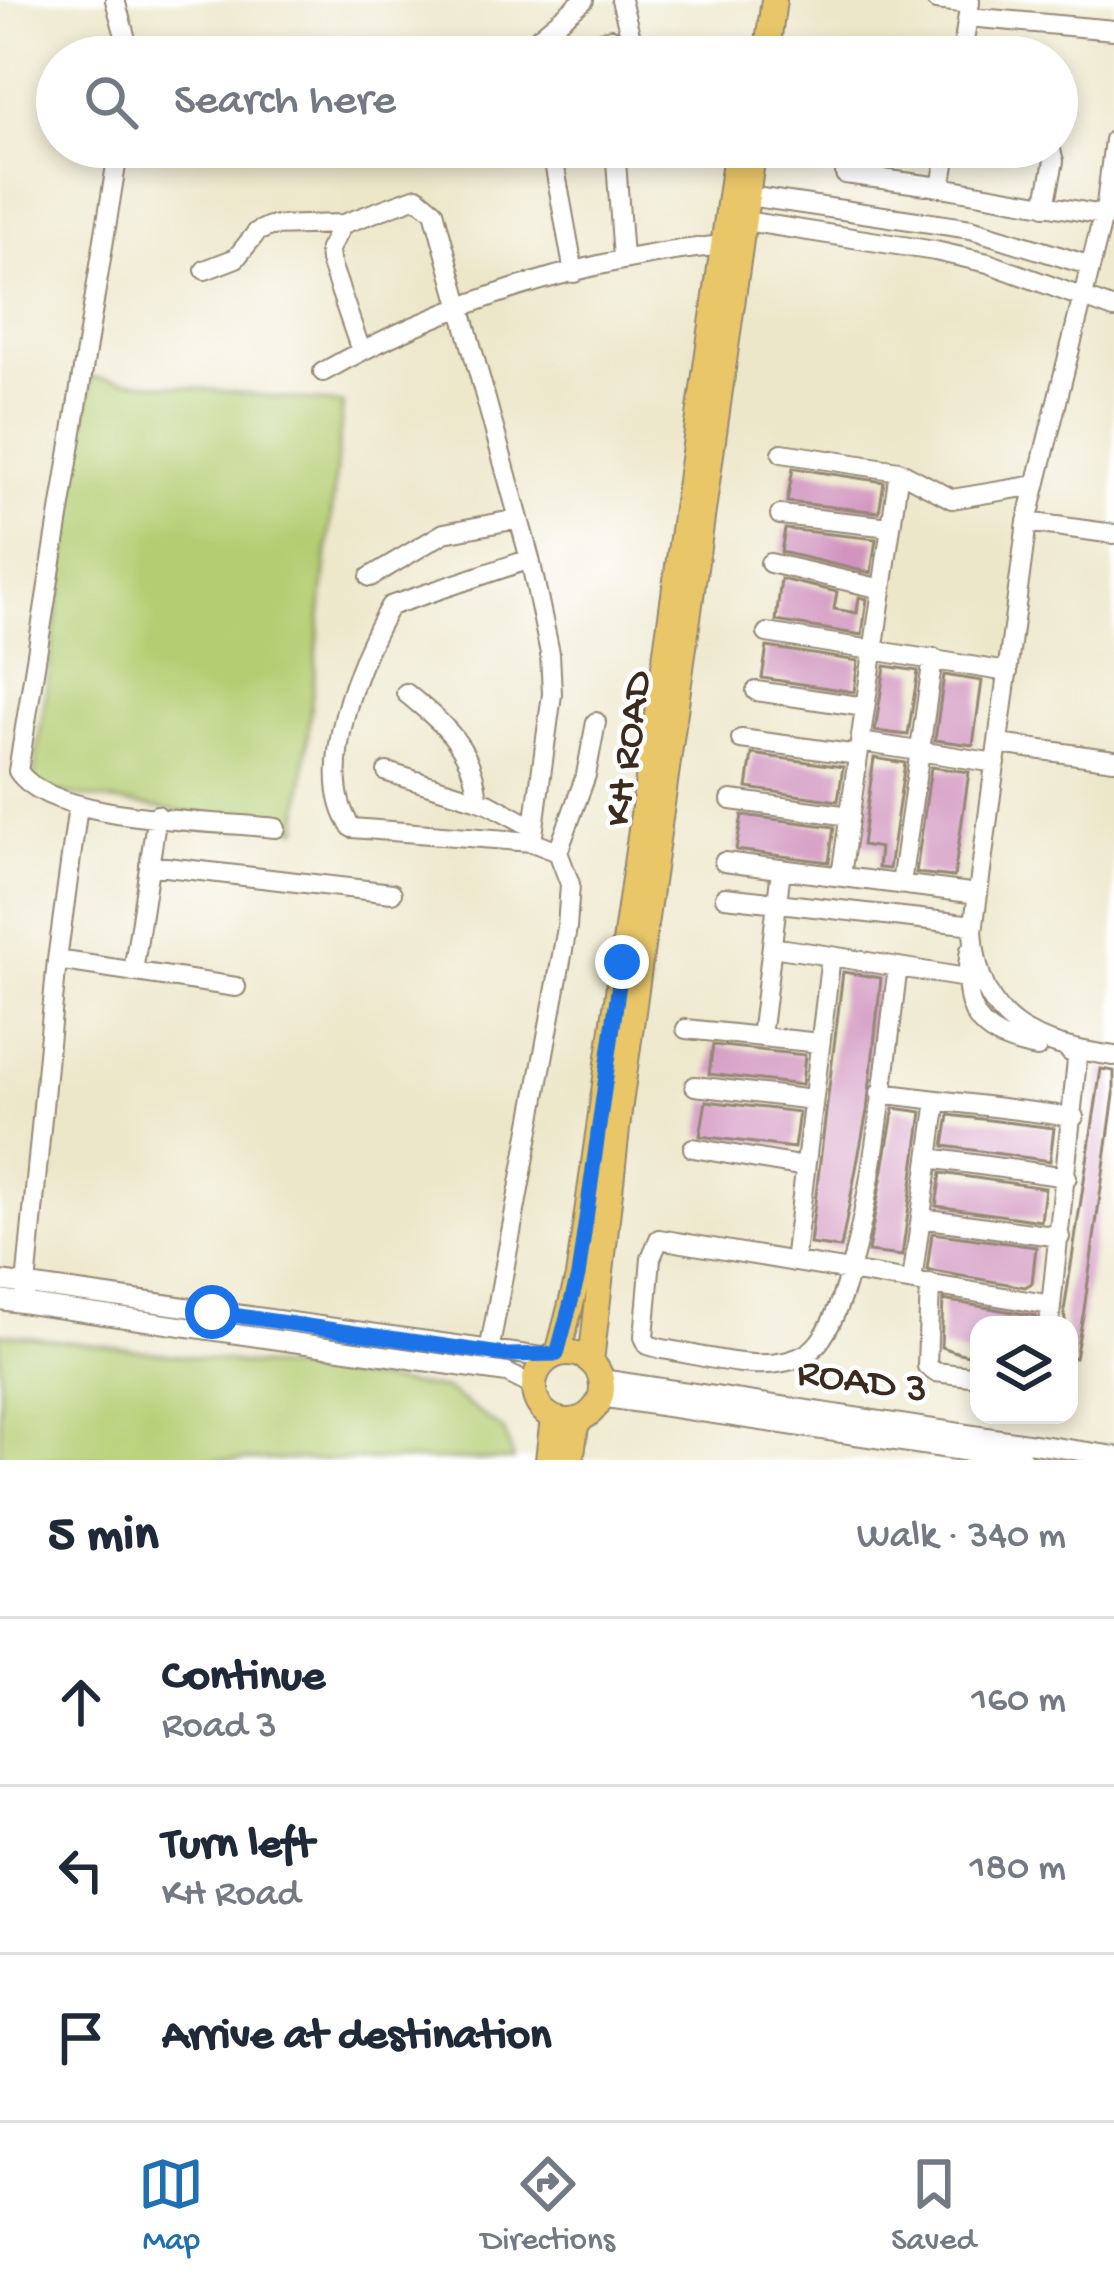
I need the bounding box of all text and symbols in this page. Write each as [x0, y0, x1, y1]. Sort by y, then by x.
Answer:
search box [36, 36, 1078, 168]
icon: search [78, 69, 144, 135]
text: Search here [174, 76, 396, 129]
street label: KH ROAD [596, 667, 666, 830]
route end [595, 935, 649, 989]
route start [185, 1285, 239, 1339]
map controls [970, 1316, 1078, 1424]
button: layers [970, 1316, 1078, 1424]
street label: ROAD 3 [794, 1351, 930, 1417]
text: 5 min [48, 1508, 158, 1568]
text: Walk · 340 m [857, 1515, 1066, 1561]
text: Continue [162, 1652, 325, 1705]
icon: ahead [48, 1669, 114, 1735]
text: 160 m [971, 1679, 1066, 1725]
text: Road 3 [162, 1705, 277, 1751]
text: Turn left [162, 1820, 314, 1873]
icon: left [48, 1837, 114, 1903]
text: 180 m [970, 1847, 1066, 1893]
text: KH Road [162, 1873, 300, 1919]
icon: arrive [48, 2005, 114, 2071]
text: Arrive at destination [162, 2011, 551, 2064]
tab: Map [138, 2151, 204, 2261]
tab: Directions [481, 2151, 615, 2261]
tab: Saved [891, 2151, 976, 2261]

